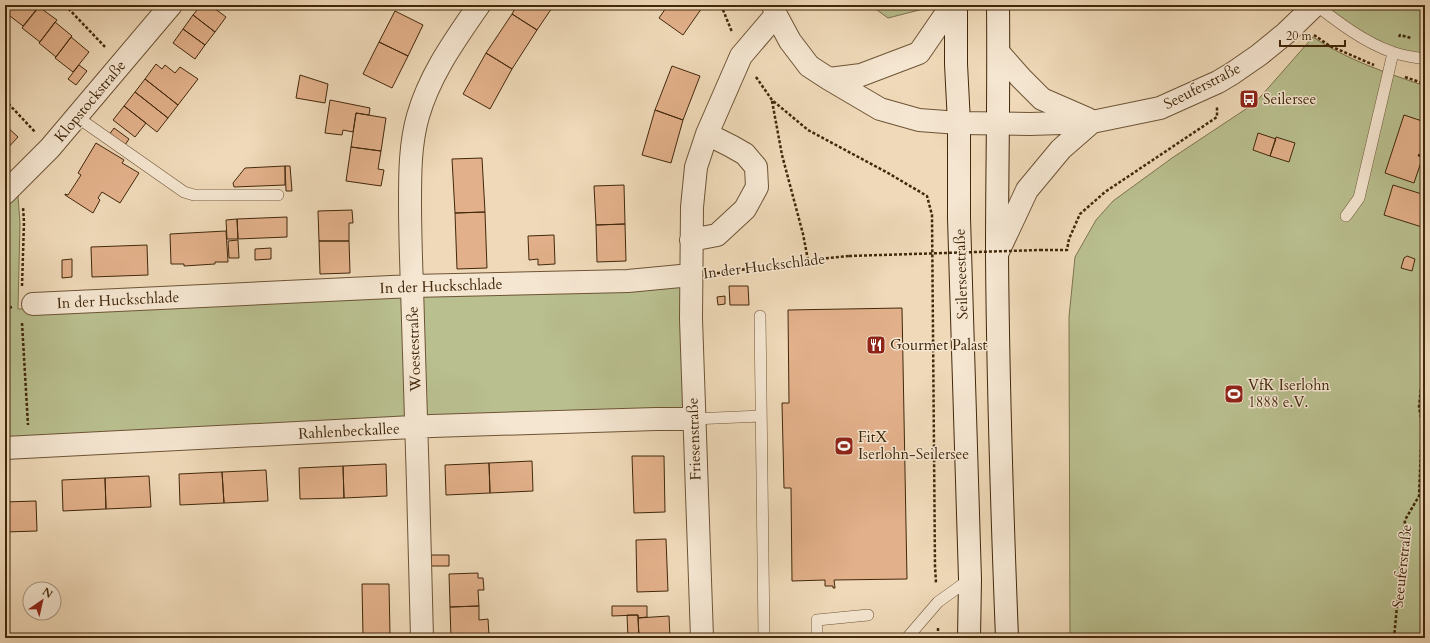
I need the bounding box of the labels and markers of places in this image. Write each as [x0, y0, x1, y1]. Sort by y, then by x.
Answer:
bus stop icon: Seilersee [1238, 88, 1260, 110]
place label: Seilersee [1263, 89, 1316, 109]
restaurant icon: Gourmet Palast [865, 334, 887, 356]
place label: Gourmet Palast [890, 335, 988, 355]
place label: VfK Iserlohn 1888 e.V. [1248, 375, 1330, 412]
sports icon: VfK Iserlohn 1888 e.V. [1223, 383, 1245, 405]
place label: FitX Iserlohn-Seilersee [858, 427, 969, 464]
sports icon: FitX Iserlohn-Seilersee [833, 435, 855, 457]

